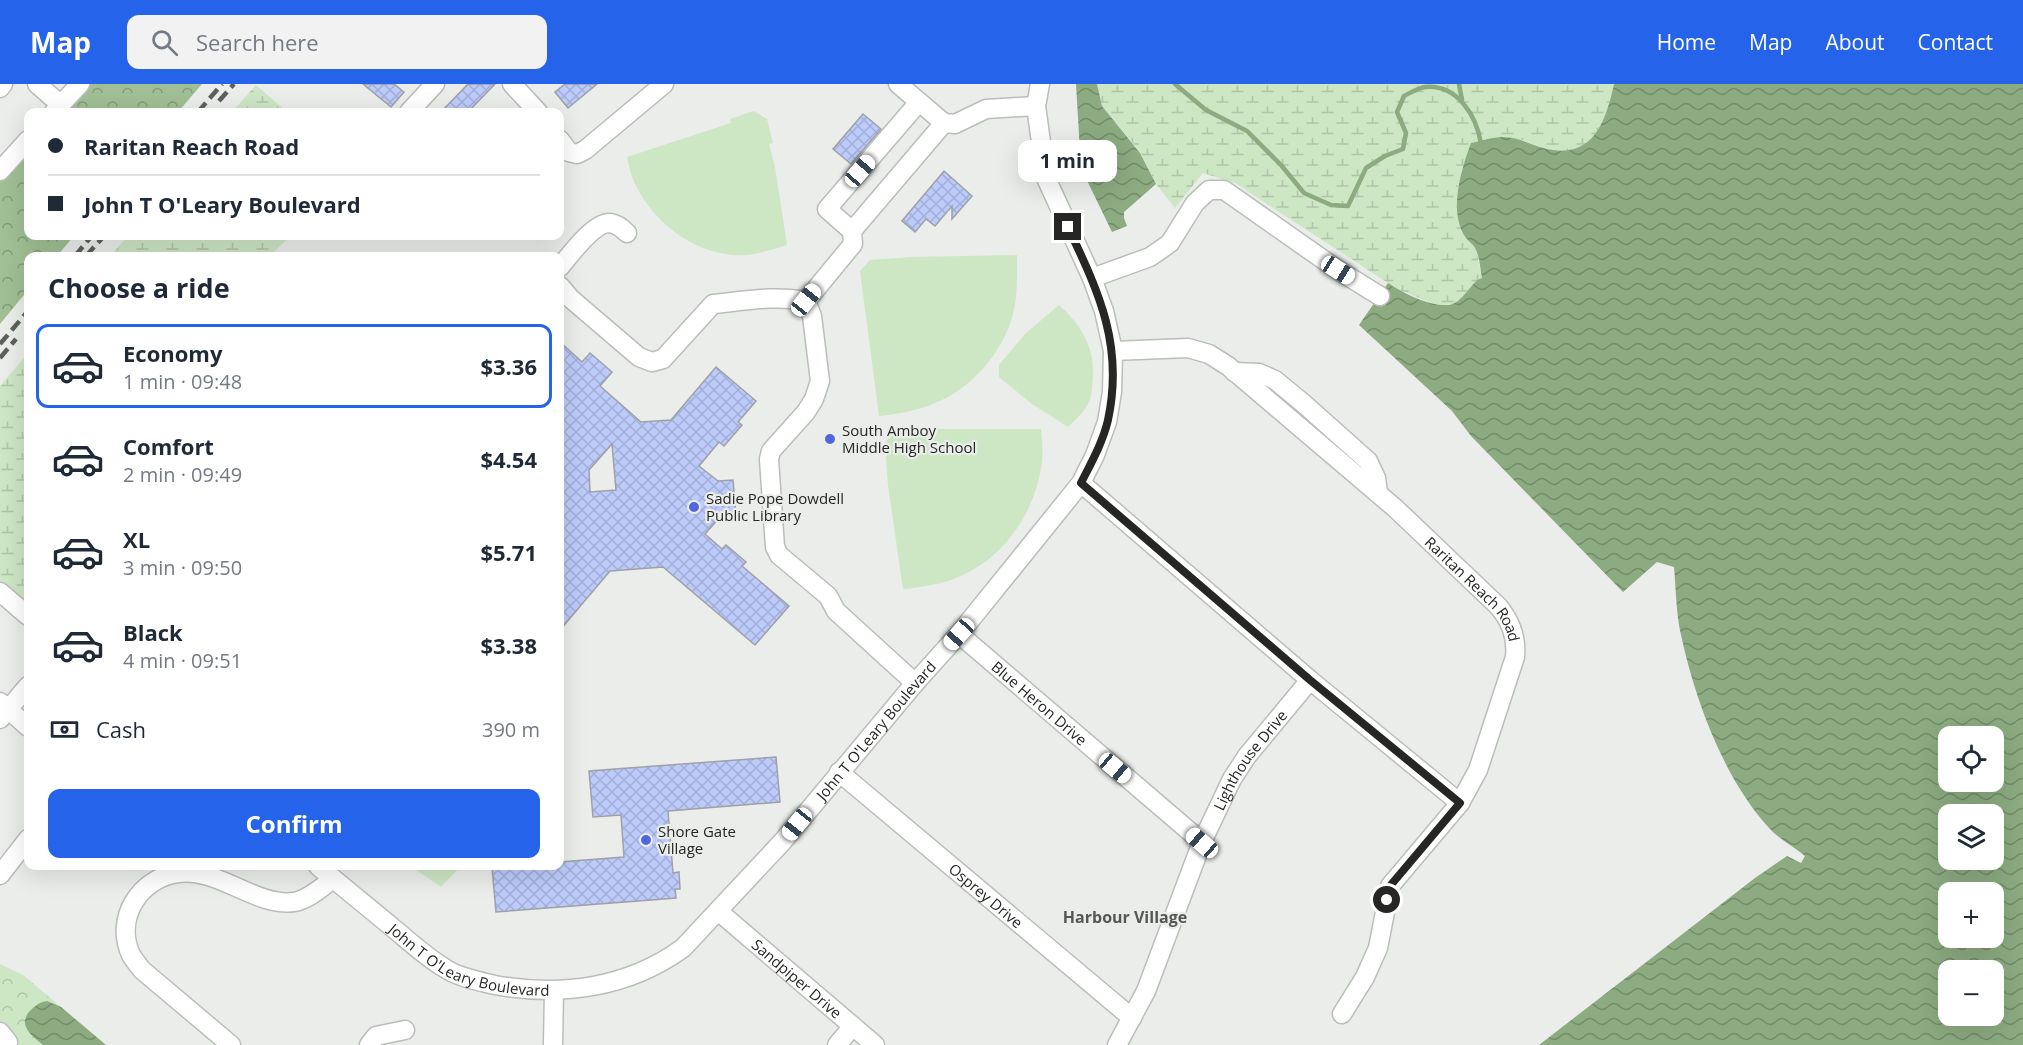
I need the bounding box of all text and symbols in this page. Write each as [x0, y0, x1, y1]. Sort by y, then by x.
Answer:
search box [127, 15, 547, 69]
text: Map [30, 23, 91, 61]
icon: search [148, 26, 181, 59]
text: Search here [196, 27, 319, 57]
text: Home [1657, 28, 1716, 56]
text: Map [1749, 28, 1792, 56]
text: About [1825, 28, 1885, 56]
text: Contact [1918, 28, 1993, 56]
text: Raritan Reach Road [84, 131, 299, 161]
callout: 1 min [1018, 140, 1118, 182]
text: 1 min [1040, 147, 1095, 174]
car [841, 152, 879, 190]
text: John T O'Leary Boulevard [84, 189, 361, 219]
route end [1054, 213, 1081, 240]
car [1318, 253, 1358, 287]
text: Choose a ride [48, 269, 230, 306]
car [788, 280, 824, 320]
text: Economy [123, 338, 222, 368]
icon: car [51, 339, 105, 393]
text: $3.36 [480, 351, 537, 381]
text: 1 min · 09:48 [123, 368, 242, 395]
place label: South Amboy Middle High School [842, 420, 976, 457]
text: Comfort [123, 431, 214, 461]
icon: car [51, 432, 105, 486]
marker: South Amboy Middle High School [823, 432, 837, 446]
text: $4.54 [480, 444, 537, 474]
text: 2 min · 09:49 [123, 461, 242, 488]
place label: Sadie Pope Dowdell Public Library [706, 488, 844, 525]
marker: Sadie Pope Dowdell Public Library [687, 500, 701, 514]
text: XL [123, 524, 150, 554]
icon: car [51, 525, 105, 579]
street label: Raritan Reach Road [1421, 532, 1525, 643]
text: $5.71 [480, 537, 537, 567]
text: 3 min · 09:50 [123, 554, 242, 581]
car [940, 615, 978, 653]
text: Black [123, 617, 183, 647]
icon: car [51, 618, 105, 672]
text: $3.38 [480, 630, 537, 660]
text: 4 min · 09:51 [123, 647, 242, 674]
street label: Blue Heron Drive [988, 656, 1091, 749]
street label: John T O'Leary Boulevard [810, 657, 940, 806]
street label: Lighthouse Drive [1209, 705, 1291, 813]
icon: cash [48, 713, 81, 746]
text: Cash [96, 714, 146, 744]
text: 390 m [482, 716, 540, 743]
map controls [1938, 726, 2004, 1026]
button: locate [1938, 726, 2004, 792]
car [1095, 750, 1135, 786]
button: Confirm [48, 789, 540, 858]
car [779, 804, 815, 844]
button: layers [1938, 804, 2004, 870]
place label: Shore Gate Village [658, 821, 736, 858]
car [1183, 824, 1221, 862]
marker: Shore Gate Village [639, 833, 653, 847]
street label: Osprey Drive [945, 859, 1027, 932]
button: + [1938, 882, 2004, 948]
route start [1373, 886, 1400, 913]
district label: Harbour Village [1063, 906, 1187, 928]
street label: John T O'Leary Boulevard [383, 917, 550, 1000]
street label: Sandpiper Drive [748, 934, 846, 1023]
button: − [1938, 960, 2004, 1026]

